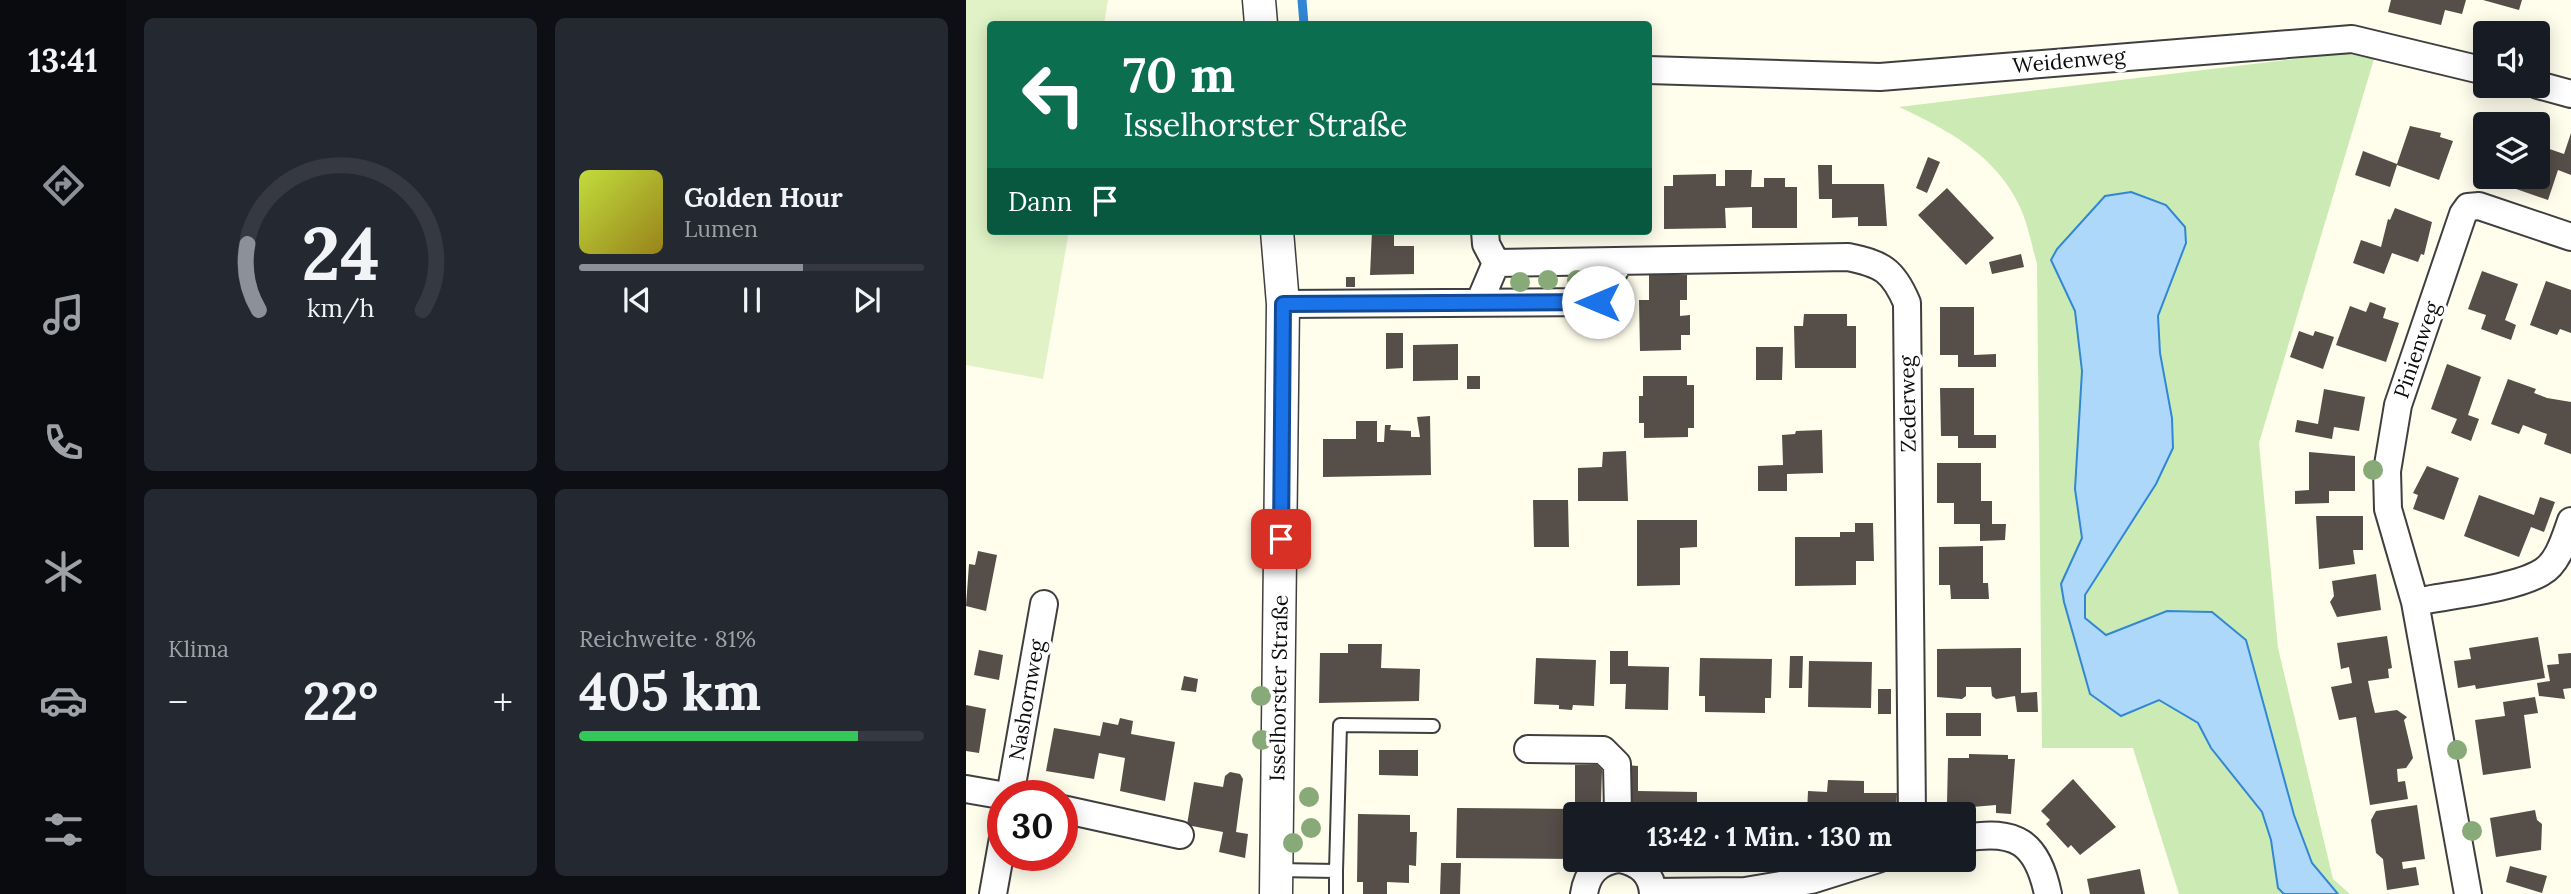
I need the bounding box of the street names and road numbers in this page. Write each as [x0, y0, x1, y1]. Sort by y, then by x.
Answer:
street label: Weidenweg [2011, 42, 2127, 79]
street label: Pinienweg [2387, 298, 2446, 402]
street label: Zederweg [1893, 355, 1922, 453]
street label: Isselhorster Straße [1263, 594, 1294, 782]
street label: Nashornweg [1003, 637, 1050, 763]

